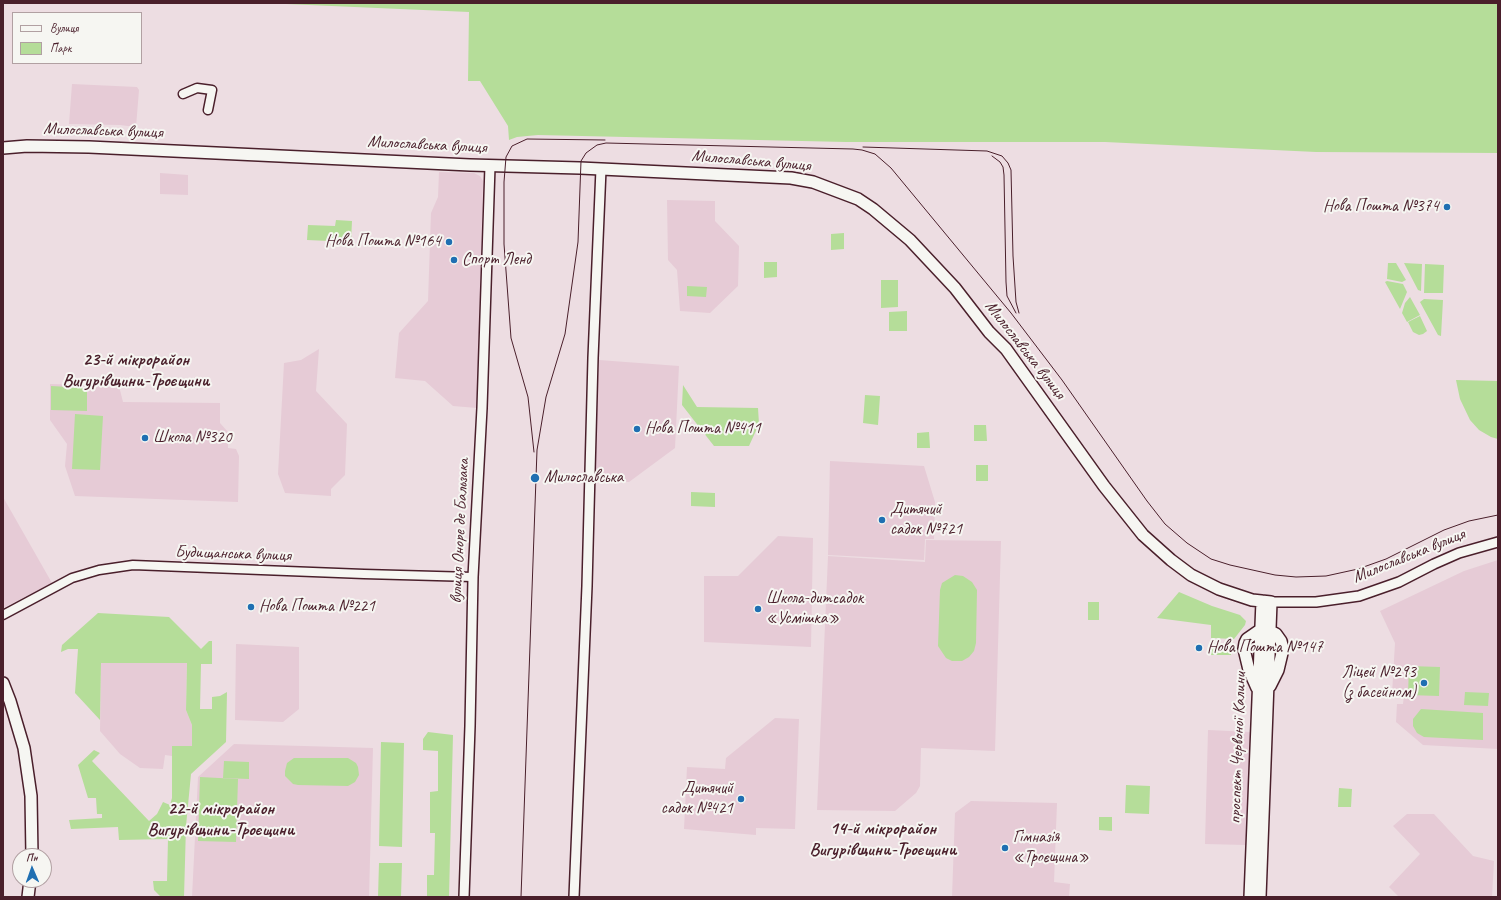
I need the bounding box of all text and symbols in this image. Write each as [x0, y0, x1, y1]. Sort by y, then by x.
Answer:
legend [12, 12, 142, 64]
text: Вулиця [50, 20, 78, 36]
text: Парк [50, 40, 71, 56]
street label: Милославська вулиця [43, 119, 163, 143]
street label: Милославська вулиця [367, 132, 487, 158]
street label: Милославська вулиця [691, 146, 811, 176]
place label: Нова Пошта №374 [1323, 197, 1439, 217]
marker: Нова Пошта №374 [1442, 202, 1452, 212]
place label: Нова Пошта №164 [325, 232, 441, 252]
marker: Нова Пошта №164 [444, 237, 454, 247]
place label: Спорт Ленд [462, 250, 531, 270]
marker: Спорт Ленд [449, 255, 459, 265]
street label: Милославська вулиця [980, 297, 1070, 403]
district label: 23-й мікрорайон Вигурівщини-Троєщини [62, 349, 210, 392]
place label: Нова Пошта №411 [645, 419, 761, 439]
marker: Нова Пошта №411 [632, 424, 642, 434]
place label: Школа №320 [153, 428, 232, 448]
marker: Школа №320 [140, 433, 150, 443]
street label: вулиця Оноре де Бальзака [446, 458, 474, 604]
place label: Милославська [544, 468, 623, 488]
marker: Милославська [529, 472, 541, 484]
place label: Дитячий садок №721 [890, 500, 962, 540]
marker: Дитячий садок №721 [877, 515, 887, 525]
street label: Милославська вулиця [1350, 524, 1468, 588]
street label: Будищанська вулиця [175, 542, 291, 566]
place label: Школа-дитсадок «Усмішка» [766, 589, 863, 629]
place label: Нова Пошта №221 [259, 597, 375, 617]
marker: Нова Пошта №221 [246, 602, 256, 612]
marker: Школа-дитсадок «Усмішка» [753, 604, 763, 614]
place label: Нова Пошта №147 [1207, 638, 1323, 658]
marker: Нова Пошта №147 [1194, 643, 1204, 653]
place label: Ліцей №293 (з басейном) [1342, 663, 1416, 703]
street label: проспект Червоної Калини [1225, 672, 1251, 824]
marker: Ліцей №293 (з басейном) [1419, 678, 1429, 688]
place label: Дитячий садок №421 [661, 779, 733, 819]
marker: Дитячий садок №421 [736, 794, 746, 804]
district label: 22-й мікрорайон Вигурівщини-Троєщини [147, 798, 295, 840]
district label: 14-й мікрорайон Вигурівщини-Троєщини [809, 818, 957, 860]
place label: Гімназія «Троєщина» [1013, 828, 1089, 868]
marker: Гімназія «Троєщина» [1000, 843, 1010, 853]
north arrow [12, 848, 52, 888]
text: Пн [26, 850, 38, 864]

